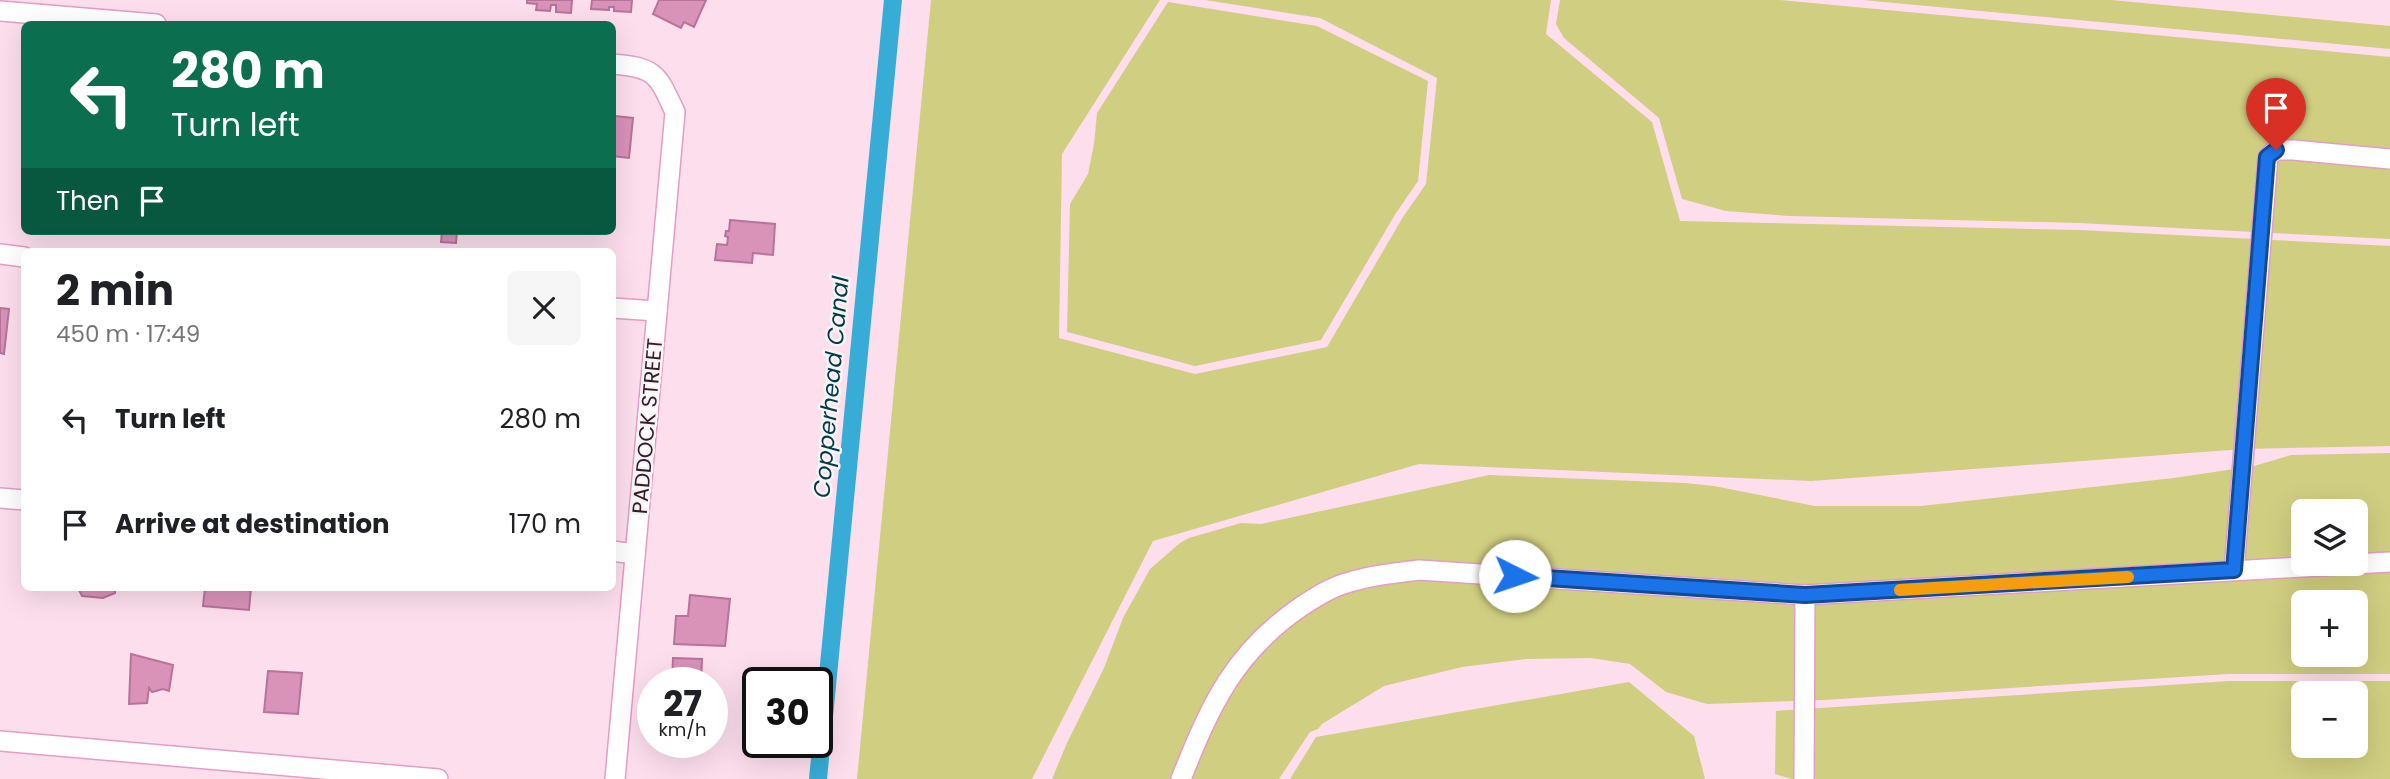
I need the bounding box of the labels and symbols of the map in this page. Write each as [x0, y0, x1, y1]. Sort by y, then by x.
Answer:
pin [2246, 78, 2306, 150]
water label: Copperhead Canal [805, 274, 857, 499]
street label: PADDOCK STREET [625, 337, 669, 515]
position arrow [1478, 539, 1552, 613]
speed limit sign: 30 [742, 667, 833, 758]

